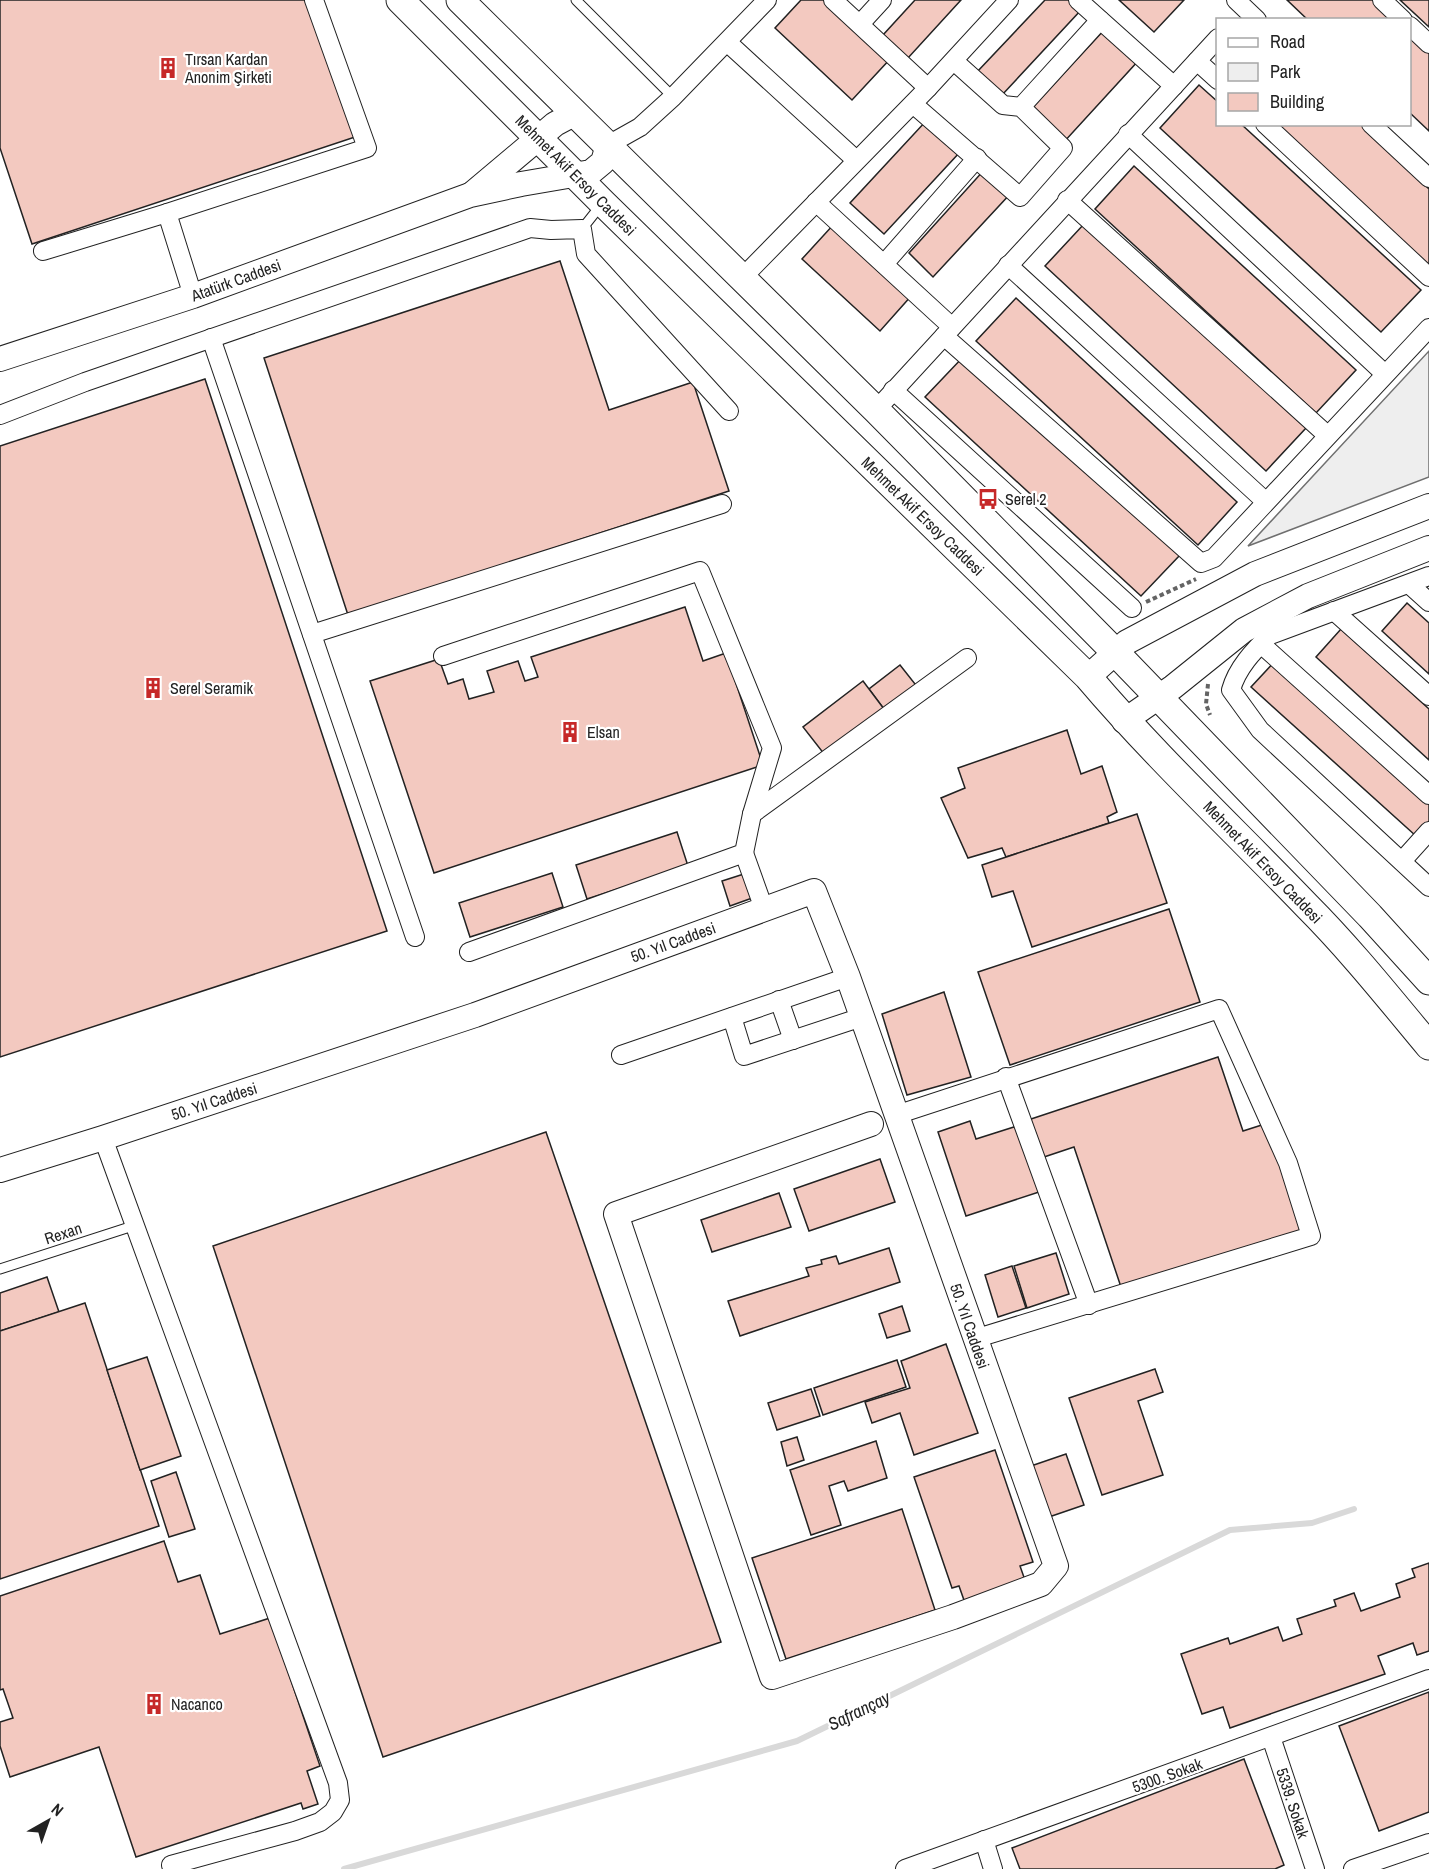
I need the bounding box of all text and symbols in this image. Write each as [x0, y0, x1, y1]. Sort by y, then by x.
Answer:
legend [1216, 18, 1411, 126]
text: Road [1270, 29, 1305, 54]
place label: Tırsan Kardan Anonim Şirketi [184, 48, 272, 88]
building icon: Tırsan Kardan Anonim Şirketi [156, 56, 180, 80]
text: Park [1270, 59, 1301, 84]
text: Building [1270, 89, 1325, 114]
street label: Mehmet Akif Ersoy Caddesi [511, 110, 641, 240]
street label: Atatürk Caddesi [187, 254, 284, 307]
street label: Mehmet Akif Ersoy Caddesi [857, 452, 989, 580]
bus stop icon: Serel 2 [976, 487, 1000, 511]
place label: Serel 2 [1005, 488, 1047, 510]
building icon: Serel Seramik [141, 676, 165, 700]
place label: Serel Seramik [170, 677, 254, 699]
building icon: Elsan [558, 720, 582, 744]
place label: Elsan [587, 721, 620, 743]
street label: Mehmet Akif Ersoy Caddesi [1199, 796, 1327, 928]
street label: 50. Yıl Caddesi [627, 916, 719, 968]
street label: 50. Yıl Caddesi [168, 1077, 260, 1125]
street label: Rexan [42, 1217, 84, 1249]
street label: 50. Yıl Caddesi [945, 1280, 995, 1372]
water label: Safrançay [823, 1684, 896, 1736]
building icon: Nacanco [142, 1692, 166, 1716]
place label: Nacanco [171, 1693, 223, 1715]
street label: 5300. Sokak [1129, 1752, 1205, 1798]
street label: 5339. Sokak [1271, 1765, 1315, 1842]
north arrow [18, 1791, 78, 1851]
text: N [47, 1798, 68, 1821]

